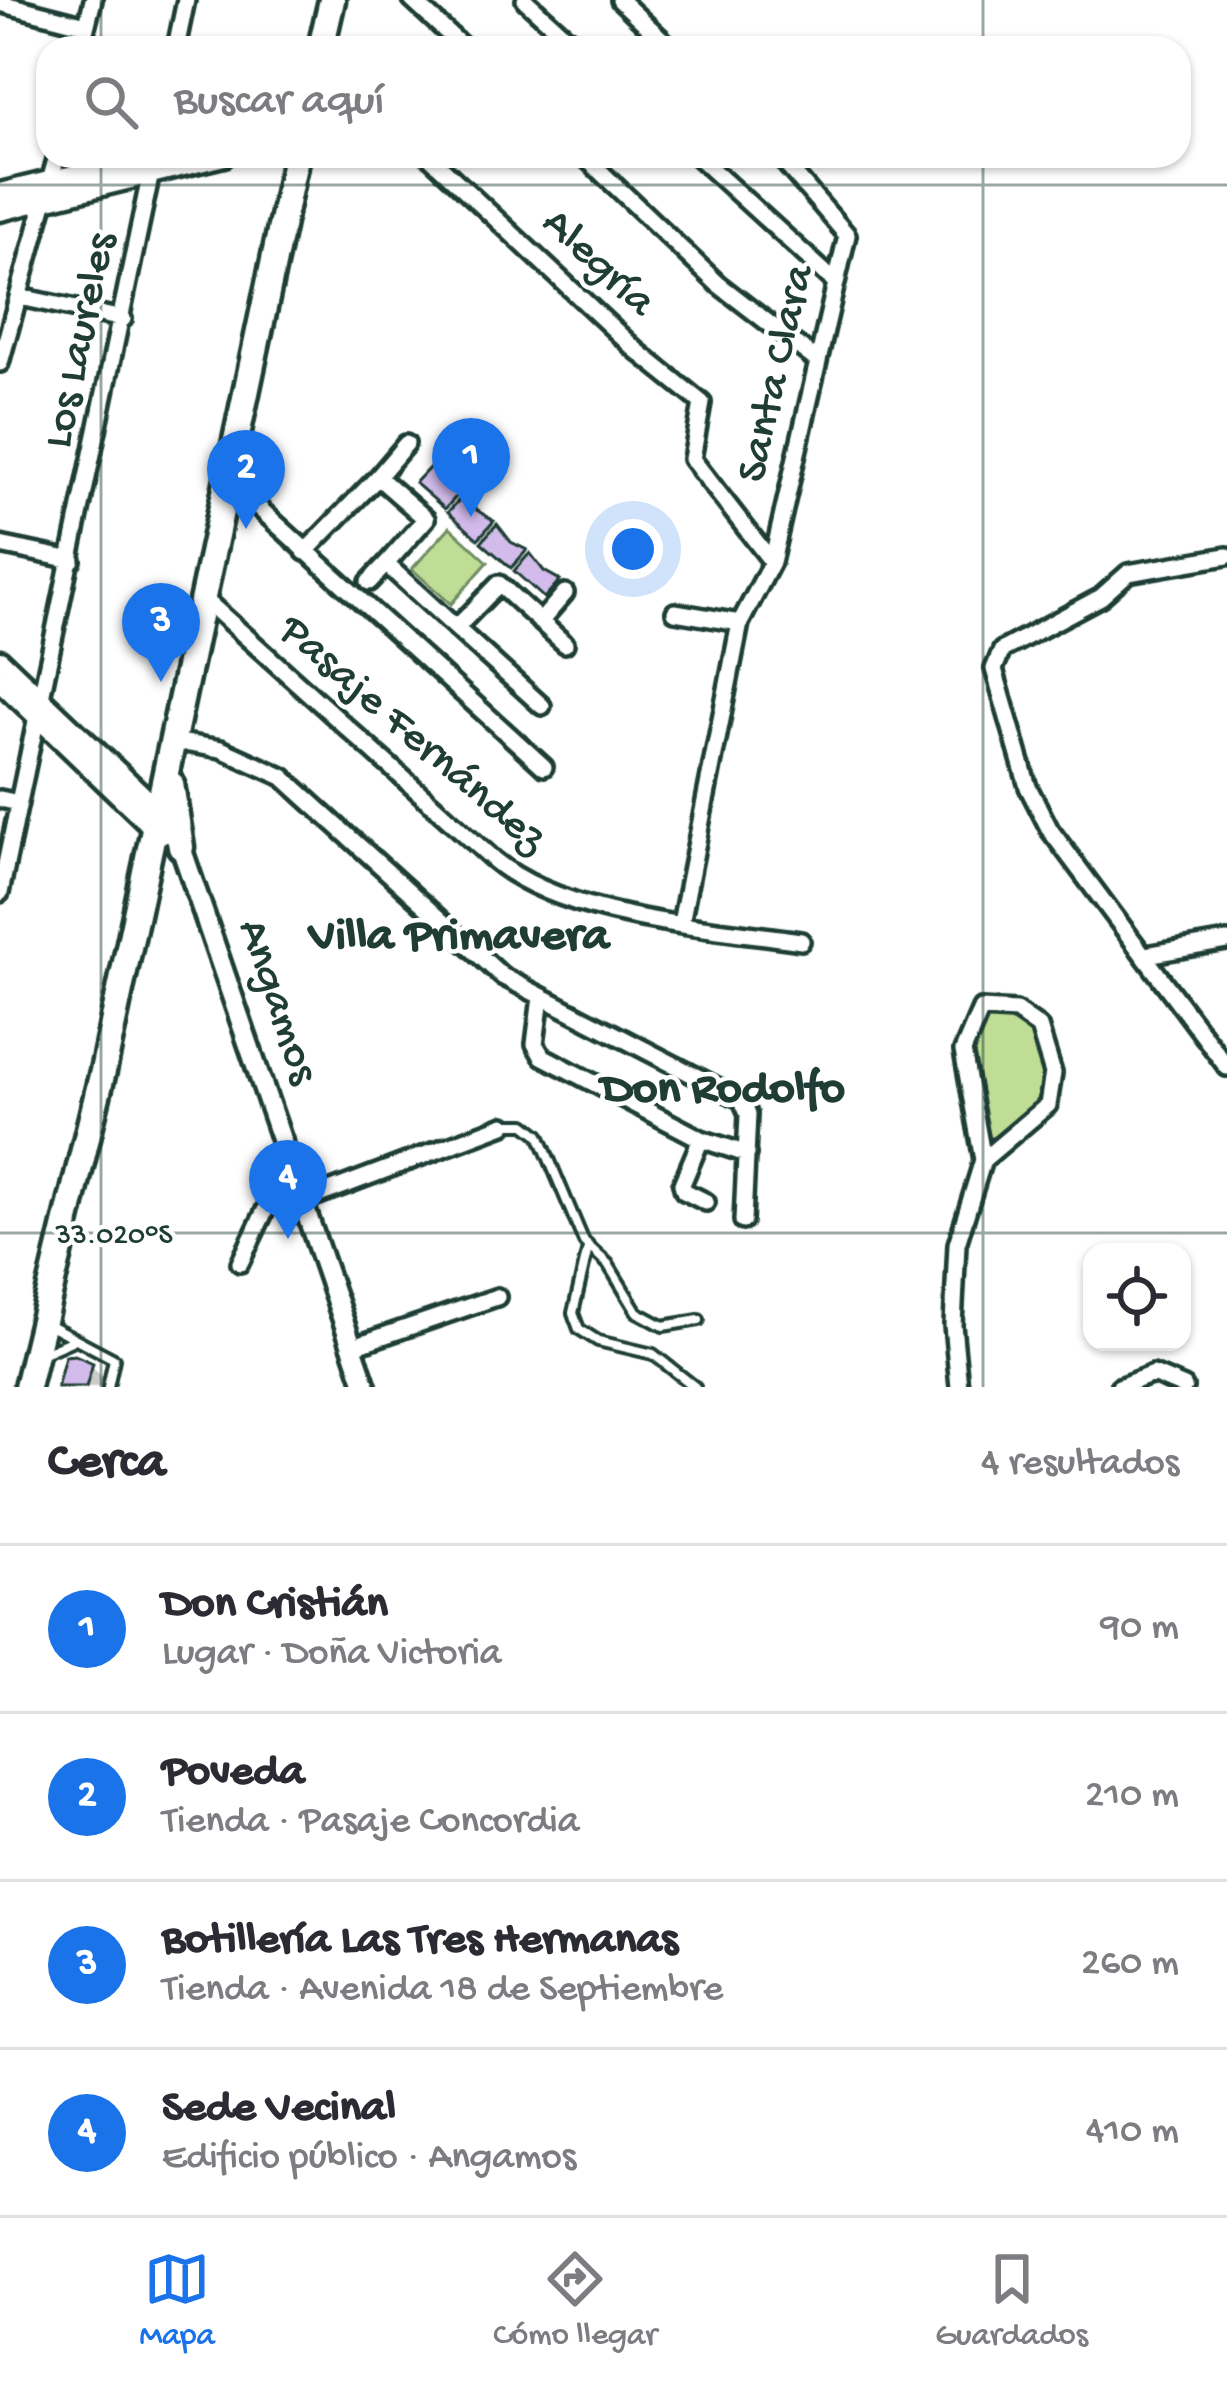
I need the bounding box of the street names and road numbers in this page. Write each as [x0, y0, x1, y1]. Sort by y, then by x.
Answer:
street label: Alegría [529, 198, 666, 331]
street label: Los Laureles [33, 227, 131, 453]
street label: Santa Clara [727, 258, 829, 488]
street label: Pasaje Fernández [265, 604, 557, 868]
street label: Angamos [223, 913, 329, 1093]

